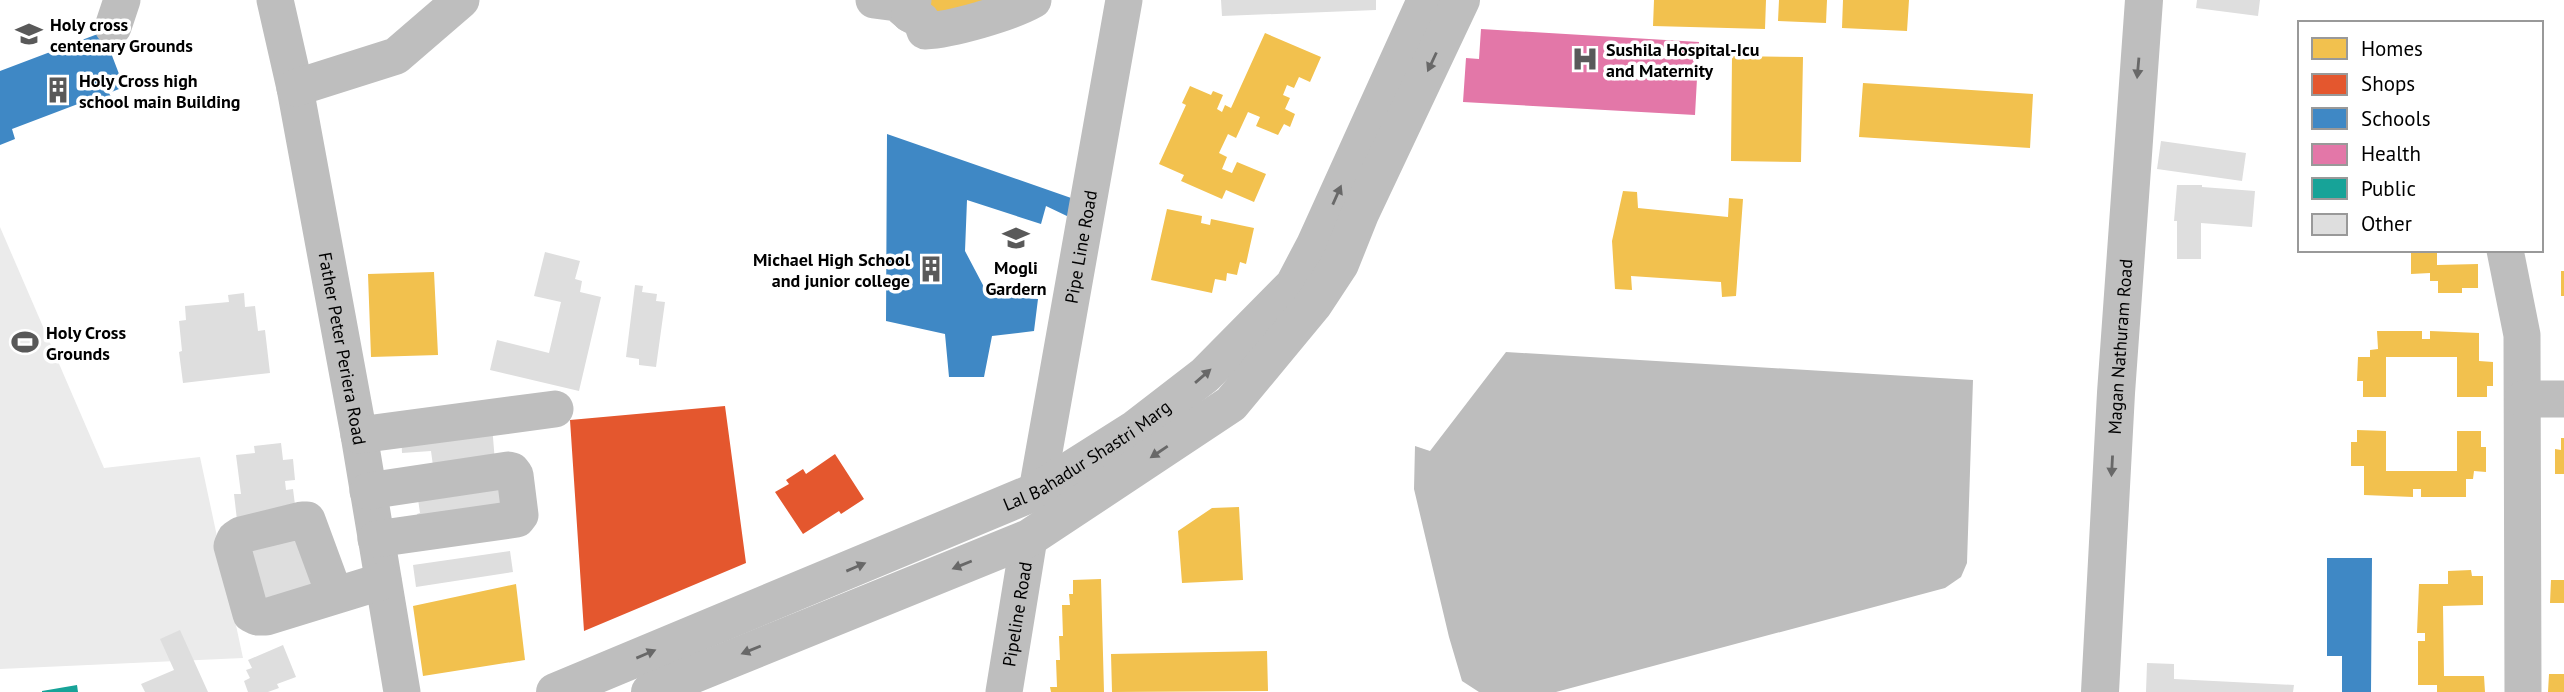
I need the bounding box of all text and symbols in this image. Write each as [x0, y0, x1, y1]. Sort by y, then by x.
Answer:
place label: Holy cross centenary Grounds [50, 13, 193, 57]
school or university icon: Holy cross centenary Grounds [14, 19, 44, 49]
legend [2298, 21, 2543, 252]
text: Homes [2361, 35, 2423, 62]
place label: Sushila Hospital-Icu and Maternity [1606, 38, 1759, 82]
hospital icon: Sushila Hospital-Icu and Maternity [1570, 44, 1600, 74]
one-way arrow [1426, 52, 1438, 72]
one-way arrow [2132, 57, 2143, 79]
place label: Holy Cross high school main Building [79, 69, 240, 113]
text: Shops [2361, 70, 2415, 97]
building icon: Holy Cross high school main Building [43, 75, 73, 105]
text: Schools [2361, 105, 2431, 132]
text: Health [2361, 140, 2421, 167]
text: Public [2361, 175, 2416, 202]
one-way arrow [1332, 185, 1343, 205]
street label: Pipe Line Road [1059, 188, 1102, 305]
text: Other [2361, 210, 2412, 237]
school or university icon: Mogli Gardern [1001, 223, 1031, 253]
place label: Michael High School and junior college [753, 248, 911, 292]
street label: Father Peter Periera Road [314, 250, 372, 446]
building icon: Michael High School and junior college [916, 254, 946, 284]
place label: Mogli Gardern [985, 256, 1047, 300]
street label: Magan Nathuram Road [2102, 258, 2137, 435]
place label: Holy Cross Grounds [46, 321, 126, 365]
sports icon: Holy Cross Grounds [10, 327, 40, 357]
one-way arrow [1195, 369, 1212, 384]
street label: Lal Bahadur Shastri Marg [999, 395, 1175, 515]
one-way arrow [1149, 445, 1168, 458]
one-way arrow [2106, 455, 2117, 477]
one-way arrow [952, 559, 973, 570]
street label: Pipeline Road [997, 560, 1036, 668]
one-way arrow [846, 561, 867, 572]
one-way arrow [741, 644, 762, 655]
one-way arrow [635, 648, 656, 659]

